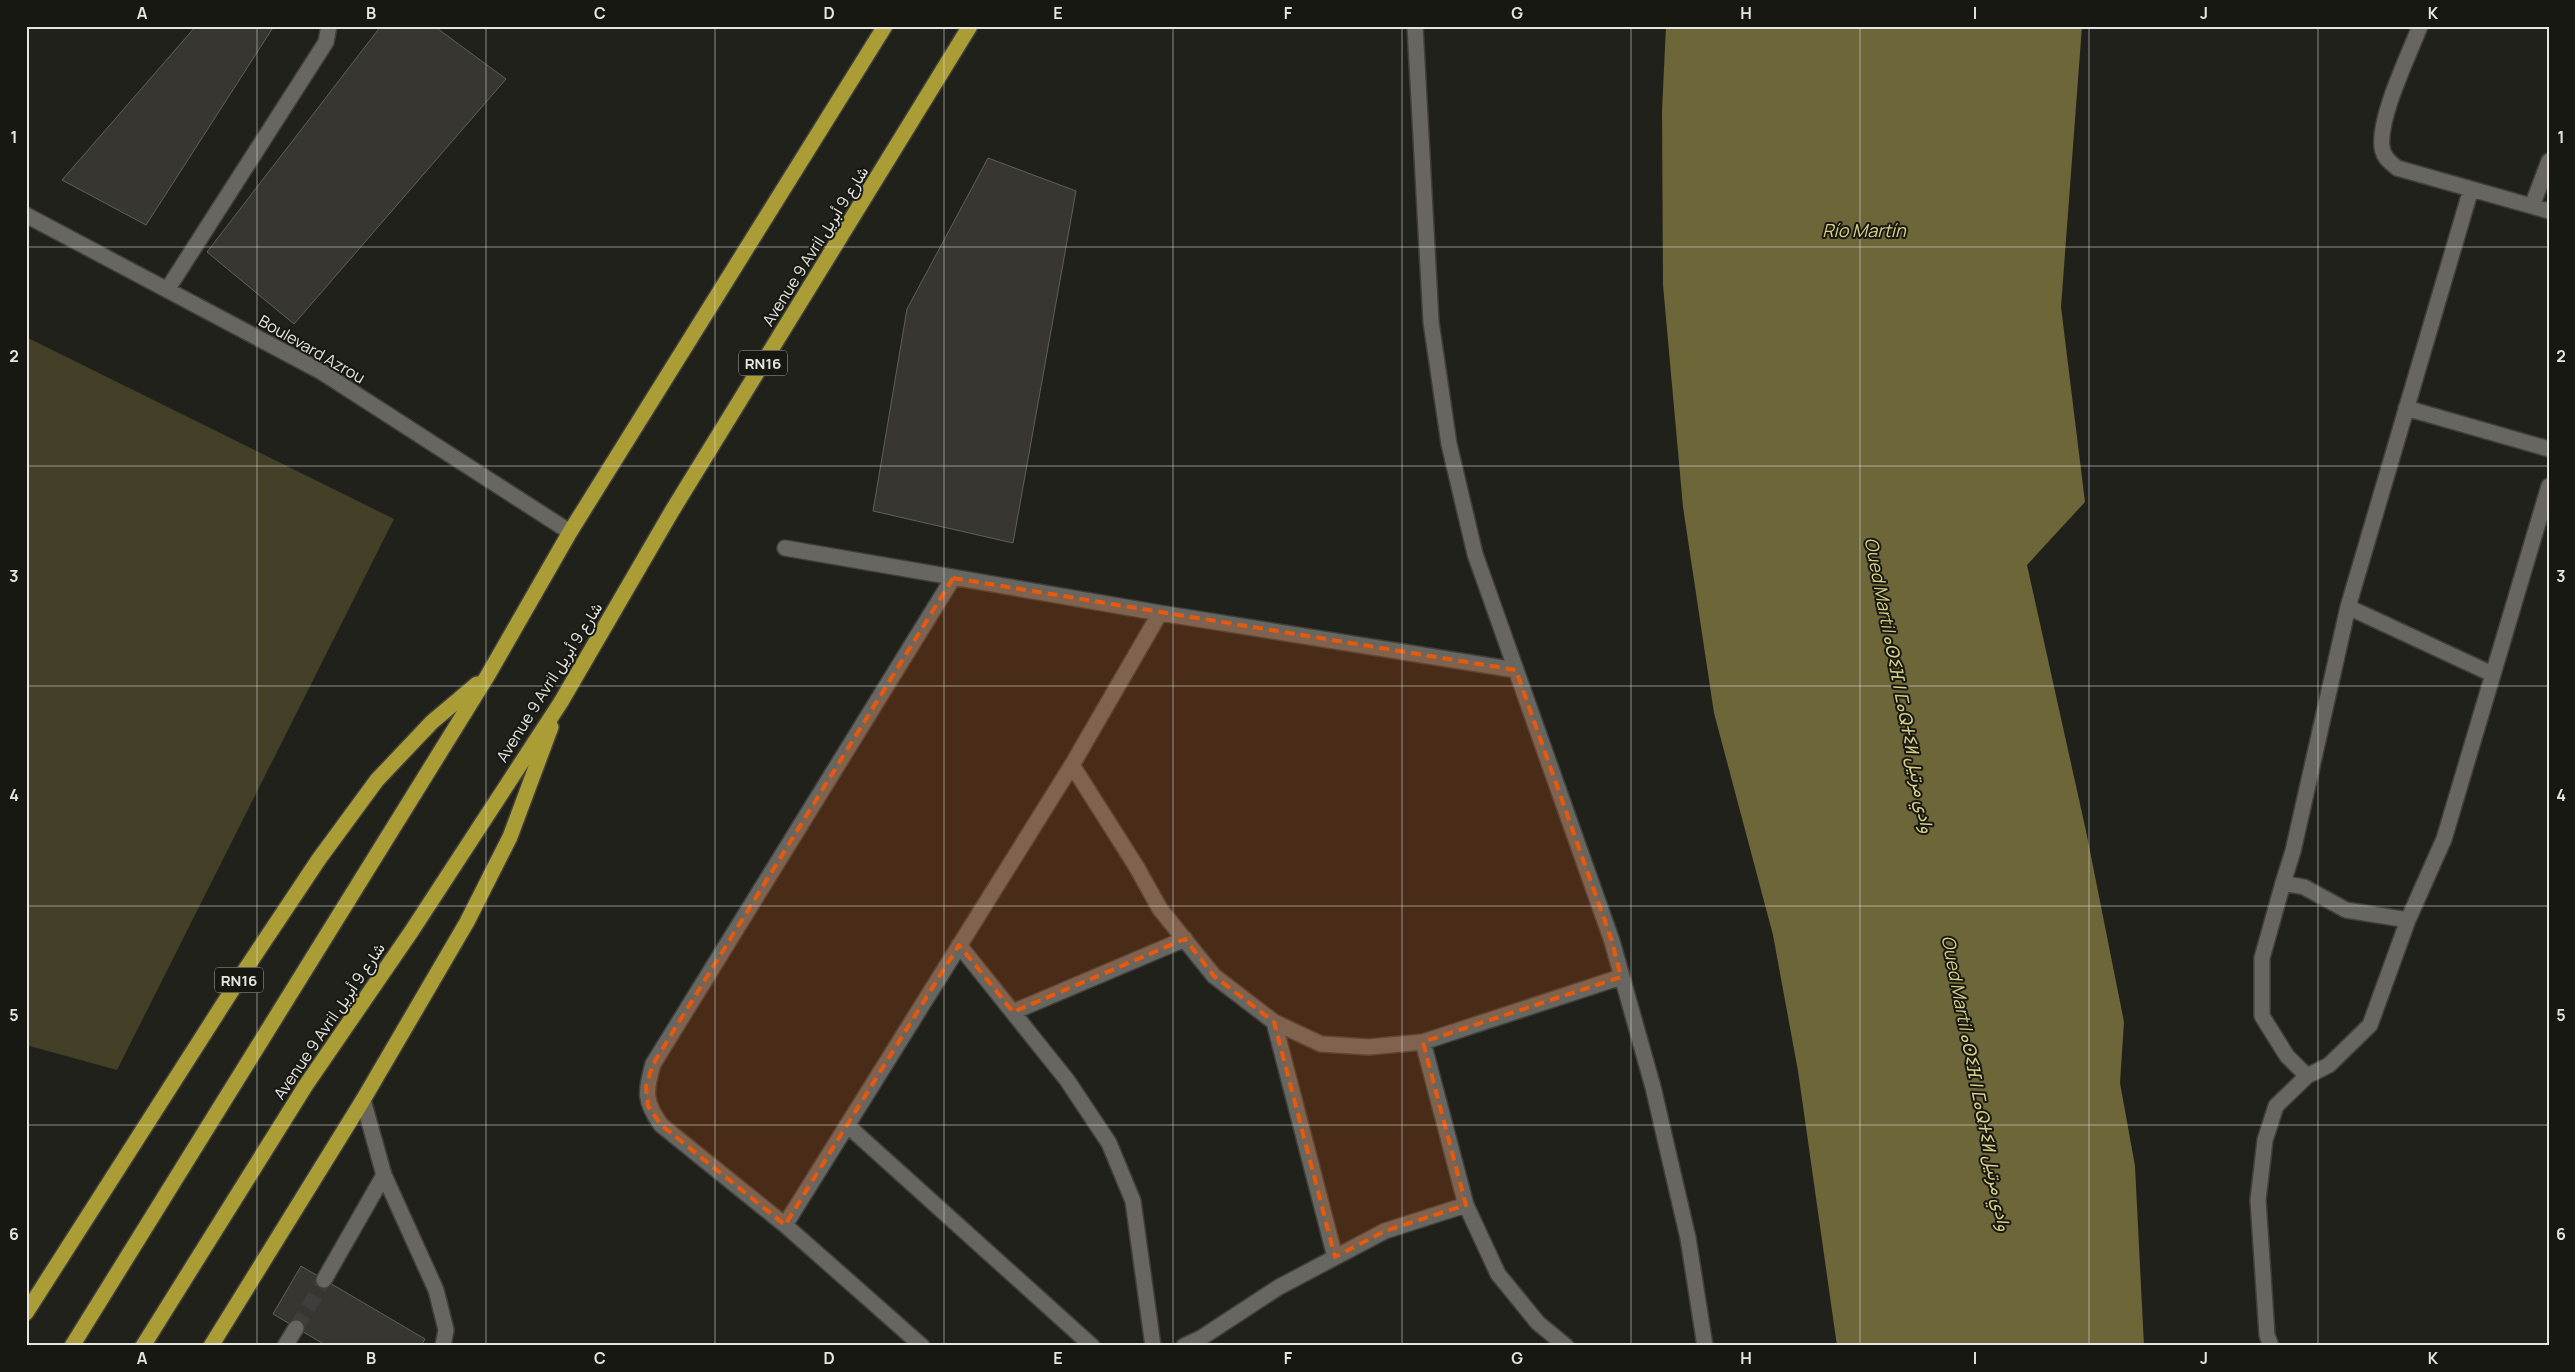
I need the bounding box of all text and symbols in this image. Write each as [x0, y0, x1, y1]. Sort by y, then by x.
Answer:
text: A [137, 2, 148, 24]
text: B [366, 2, 376, 24]
text: C [594, 2, 606, 24]
text: D [823, 2, 835, 24]
text: E [1053, 2, 1063, 24]
text: F [1284, 2, 1293, 24]
text: G [1511, 2, 1523, 24]
text: H [1740, 2, 1752, 24]
text: I [1973, 2, 1977, 24]
text: J [2200, 2, 2208, 24]
text: K [2428, 2, 2439, 24]
text: 1 [10, 126, 18, 148]
text: 1 [2557, 126, 2565, 148]
street label: Avenue 9 Avril شارع 9 أبريل [757, 162, 874, 331]
water label: Río Martín [1822, 218, 1907, 242]
street label: Boulevard Azrou [255, 310, 369, 388]
text: 2 [9, 345, 19, 367]
text: 2 [2556, 345, 2566, 367]
road number: RN16 [739, 350, 787, 376]
water label: Oued Martil ⴰⵙⵉⴼ ⵏ ⵎⴰⵕⵜⵉⵍ وادي مرتيل [1856, 535, 1940, 836]
text: 3 [9, 565, 19, 587]
text: 3 [2556, 565, 2566, 587]
street label: Avenue 9 Avril شارع 9 أبريل [491, 598, 608, 767]
text: 4 [9, 784, 19, 806]
text: 4 [2556, 784, 2566, 806]
water label: Oued Martil ⴰⵙⵉⴼ ⵏ ⵎⴰⵕⵜⵉⵍ وادي مرتيل [1933, 933, 2017, 1234]
street label: Avenue 9 Avril شارع 9 أبريل [268, 938, 391, 1104]
road number: RN16 [215, 968, 263, 992]
text: 5 [9, 1004, 19, 1026]
text: 5 [2556, 1004, 2566, 1026]
text: 6 [9, 1223, 19, 1245]
text: 6 [2556, 1223, 2566, 1245]
text: A [137, 1347, 148, 1369]
text: B [366, 1347, 376, 1369]
text: C [594, 1347, 606, 1369]
text: D [823, 1347, 835, 1369]
text: E [1053, 1347, 1063, 1369]
text: F [1284, 1347, 1293, 1369]
text: G [1511, 1347, 1523, 1369]
text: H [1740, 1347, 1752, 1369]
text: I [1973, 1347, 1977, 1369]
text: J [2200, 1347, 2208, 1369]
text: K [2428, 1347, 2439, 1369]

